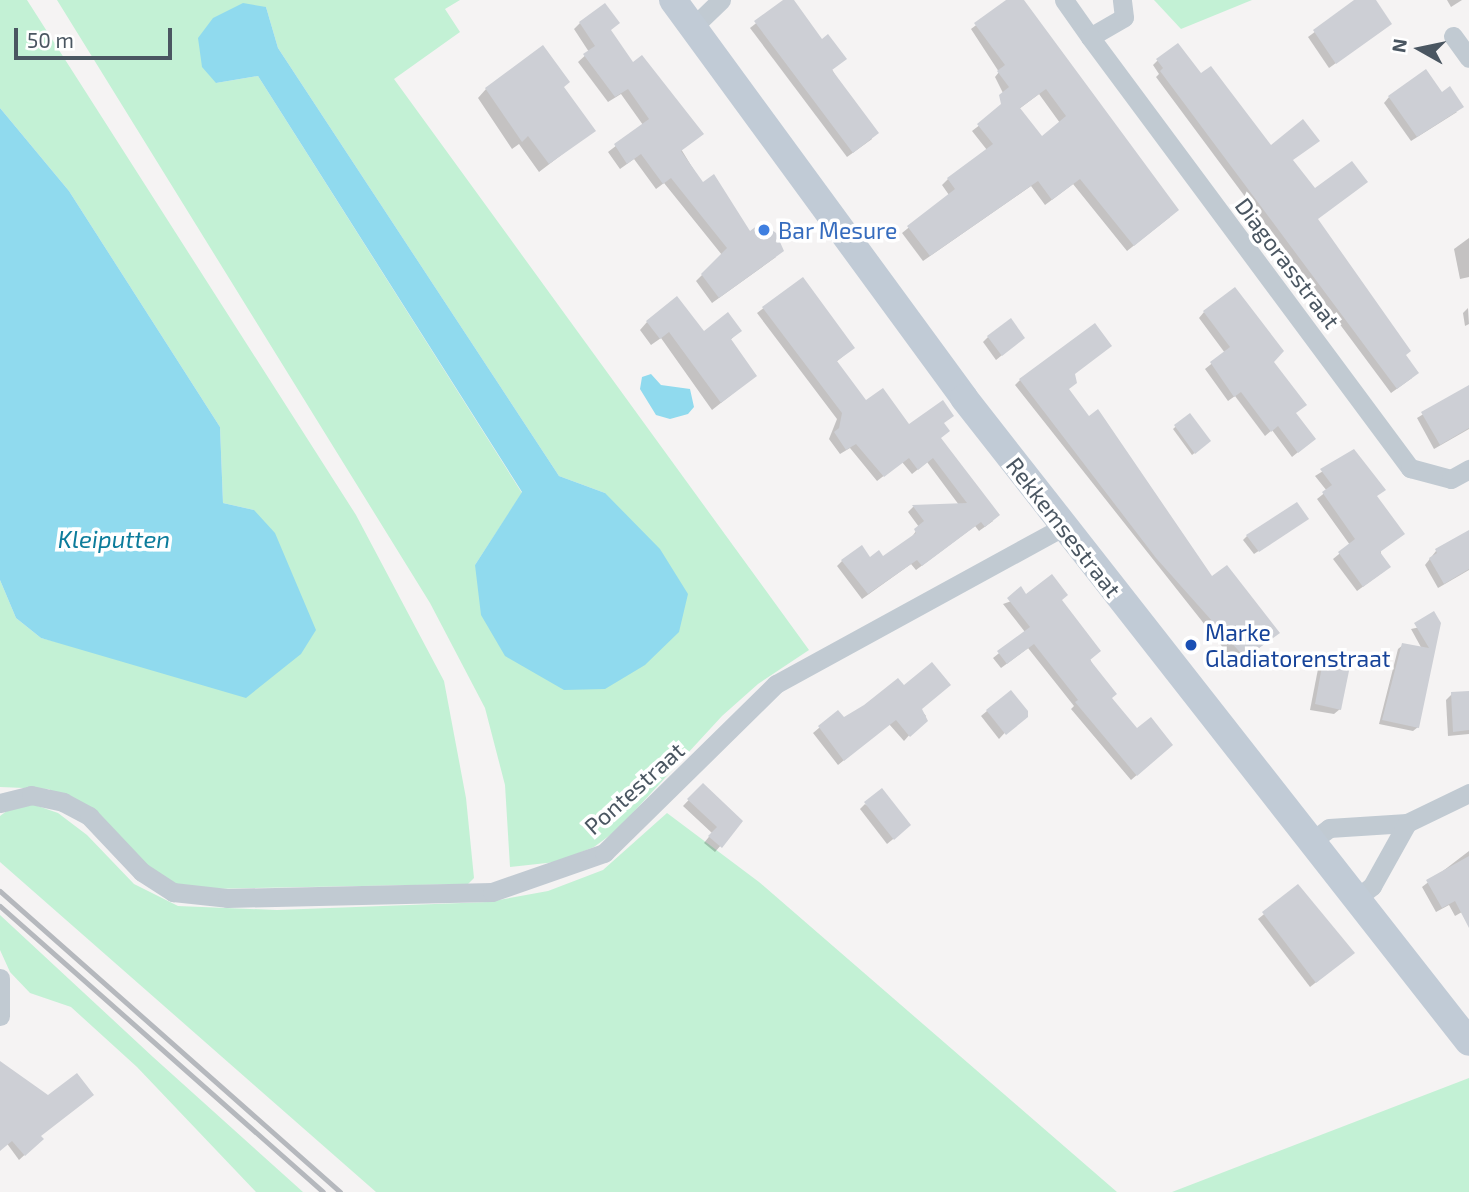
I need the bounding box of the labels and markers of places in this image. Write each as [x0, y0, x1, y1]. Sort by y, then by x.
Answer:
place label: Bar Mesure [778, 216, 898, 244]
marker: Bar Mesure [756, 222, 772, 238]
place label: Marke Gladiatorenstraat [1205, 618, 1391, 672]
marker: Marke Gladiatorenstraat [1183, 637, 1199, 653]

